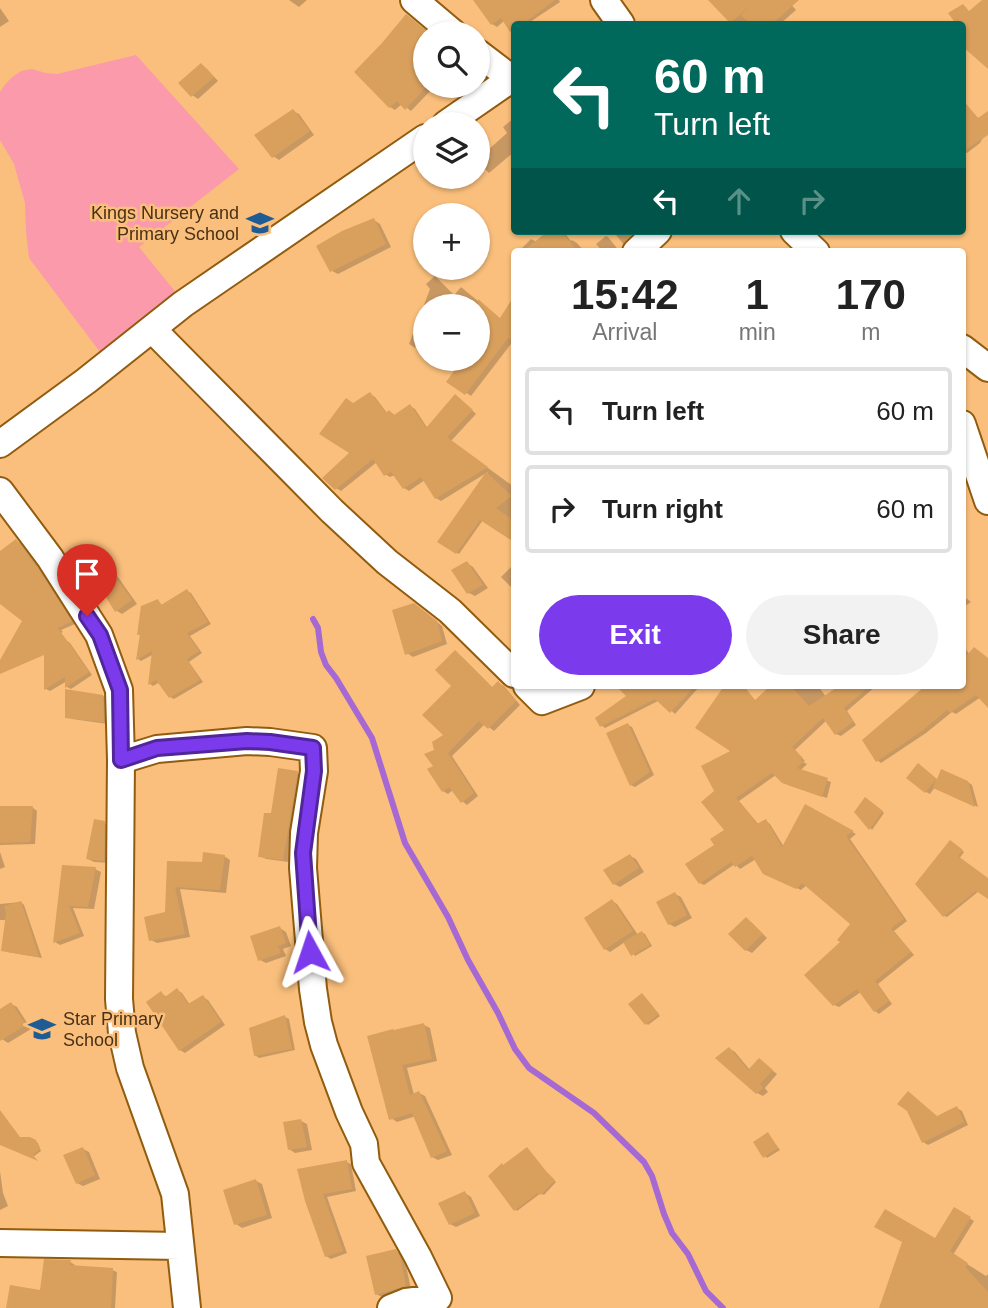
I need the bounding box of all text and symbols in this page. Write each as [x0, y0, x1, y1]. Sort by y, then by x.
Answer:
map controls [413, 21, 490, 371]
button: search [413, 21, 490, 98]
icon: left [539, 49, 630, 140]
text: 60 m [654, 49, 766, 103]
text: Turn left [654, 106, 770, 142]
button: layers [413, 112, 490, 189]
icon: left [647, 182, 685, 220]
icon: ahead [720, 182, 758, 220]
icon: right [793, 182, 831, 220]
place label: Kings Nursery and Primary School [91, 203, 239, 244]
button: + [413, 203, 490, 280]
school or university icon: Kings Nursery and Primary School [245, 208, 275, 238]
text: 15:42 [571, 271, 679, 318]
text: 1 [745, 271, 769, 318]
text: 170 [836, 271, 906, 318]
button: − [413, 294, 490, 371]
text: Arrival [592, 319, 657, 345]
text: min [739, 319, 776, 345]
text: m [861, 319, 880, 345]
icon: left [543, 392, 581, 430]
text: Turn left [602, 396, 704, 426]
text: 60 m [876, 396, 934, 426]
icon: right [543, 490, 581, 528]
text: Turn right [602, 494, 723, 524]
text: 60 m [876, 494, 934, 524]
pin [57, 544, 117, 616]
icon: arrive [68, 555, 106, 593]
button: Exit [539, 595, 732, 675]
button: Share [746, 595, 938, 675]
position arrow [273, 915, 347, 989]
place label: Star Primary School [63, 1009, 163, 1050]
school or university icon: Star Primary School [27, 1014, 57, 1044]

